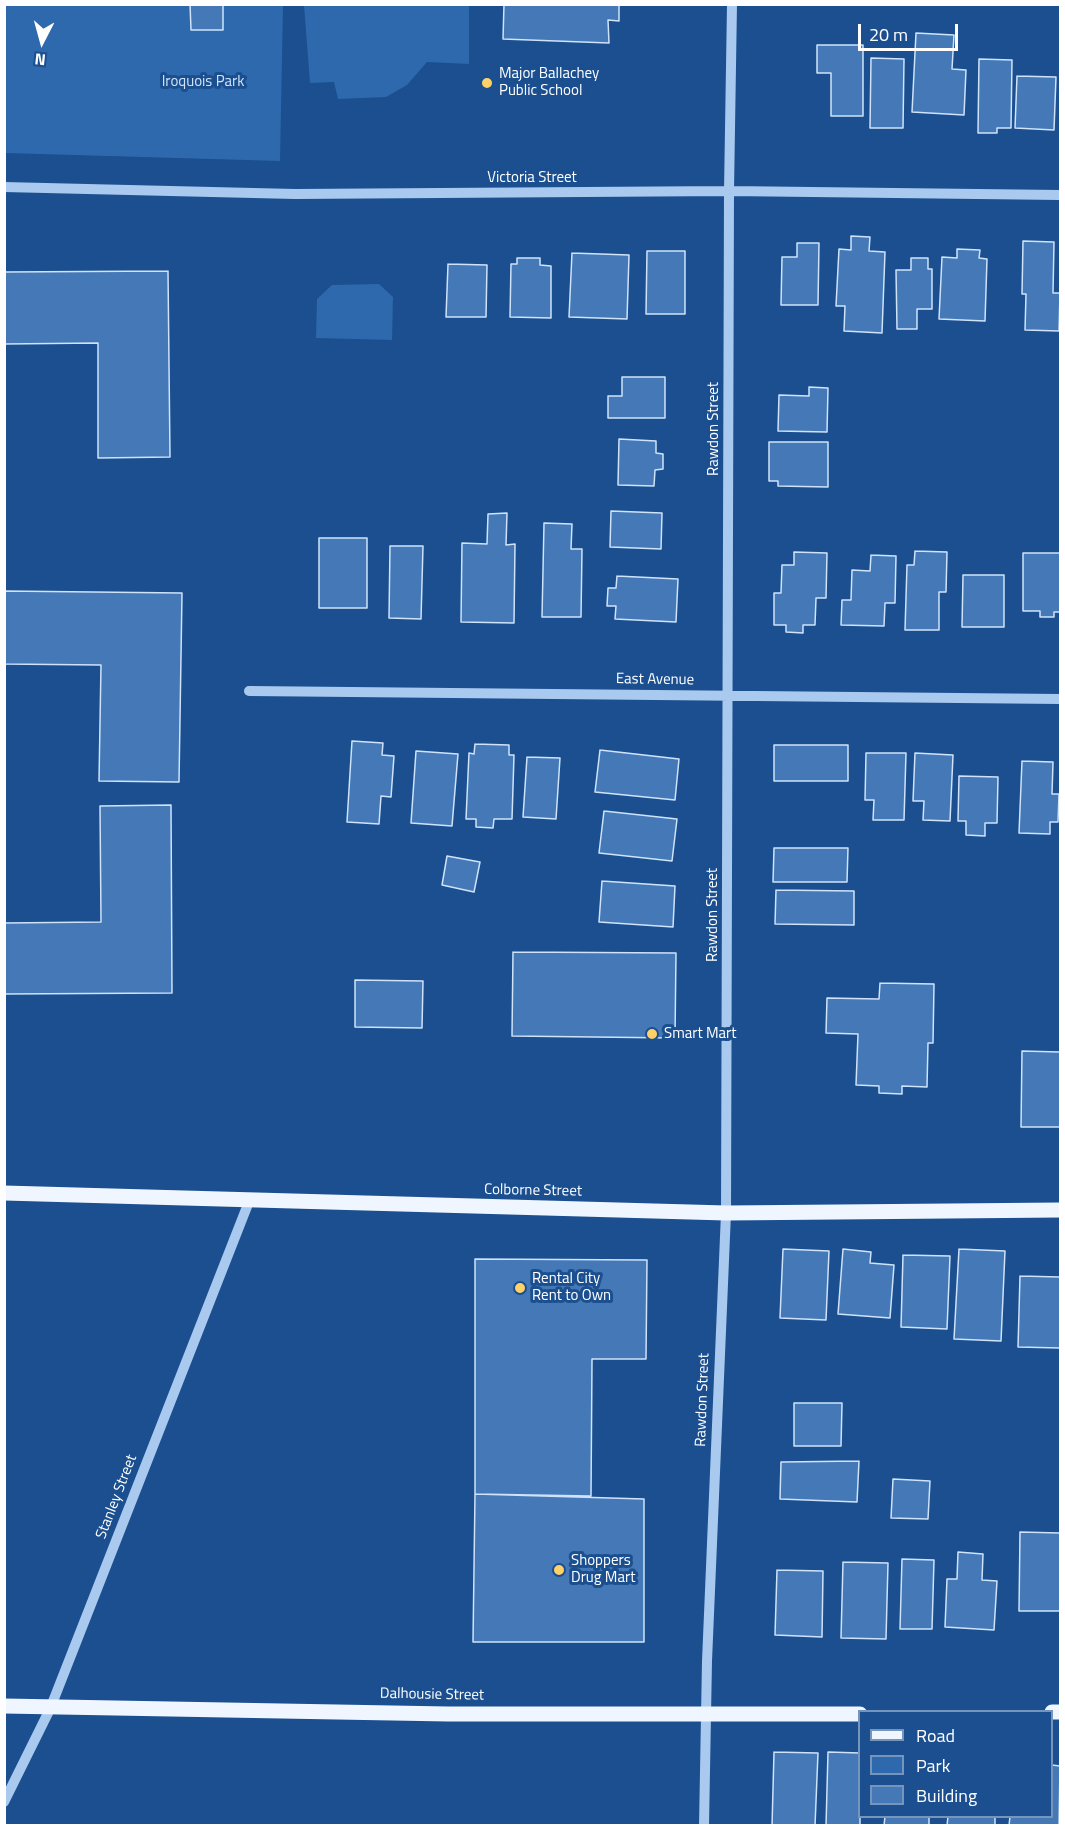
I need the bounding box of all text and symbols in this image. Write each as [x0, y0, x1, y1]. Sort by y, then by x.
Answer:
north arrow [12, 12, 72, 72]
scale bar [861, 12, 962, 50]
text: 20 m [869, 21, 908, 48]
text: N [33, 47, 47, 72]
place label: Major Ballachey Public School [499, 65, 599, 100]
park label: Iroquois Park [162, 73, 244, 91]
marker: Major Ballachey Public School [480, 76, 494, 90]
street label: Victoria Street [487, 169, 577, 187]
street label: Rawdon Street [705, 382, 723, 476]
street label: East Avenue [616, 670, 694, 690]
street label: Rawdon Street [704, 868, 722, 962]
place label: Smart Mart [664, 1025, 737, 1043]
marker: Smart Mart [645, 1027, 659, 1041]
street label: Colborne Street [484, 1181, 582, 1201]
place label: Rental City Rent to Own [532, 1270, 611, 1305]
marker: Rental City Rent to Own [513, 1281, 527, 1295]
street label: Rawdon Street [692, 1353, 714, 1447]
street label: Stanley Street [93, 1452, 141, 1542]
place label: Shoppers Drug Mart [571, 1552, 635, 1587]
marker: Shoppers Drug Mart [552, 1563, 566, 1577]
street label: Dalhousie Street [380, 1685, 484, 1705]
legend [858, 1710, 1053, 1818]
text: Road [916, 1722, 955, 1749]
text: Park [916, 1752, 950, 1779]
text: Building [916, 1782, 977, 1809]

